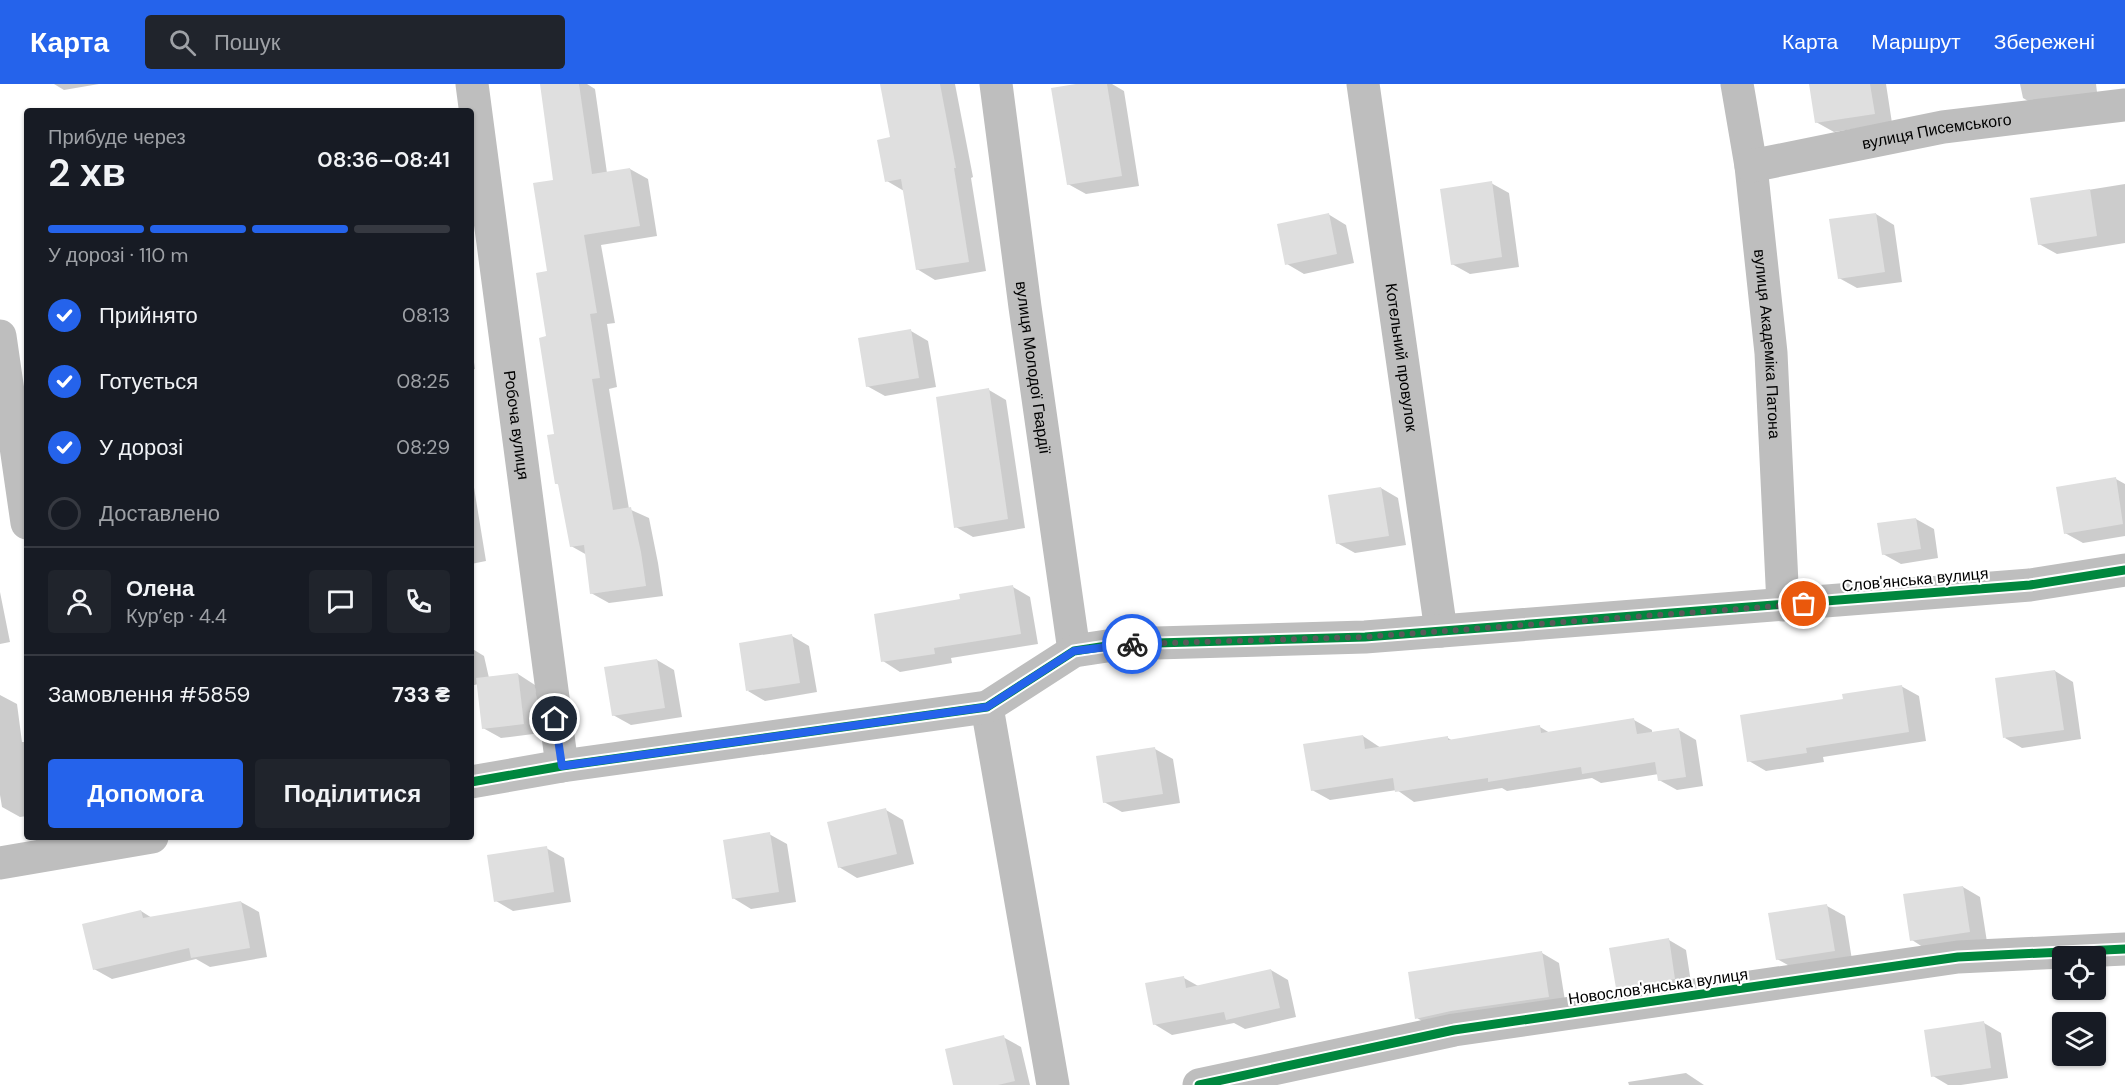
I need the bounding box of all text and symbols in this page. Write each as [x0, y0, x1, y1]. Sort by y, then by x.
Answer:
search box [145, 15, 565, 69]
text: Карта [30, 24, 109, 61]
icon: search [166, 26, 199, 59]
text: Пошук [214, 28, 280, 57]
text: Карта [1782, 28, 1838, 56]
text: Маршрут [1871, 28, 1961, 56]
text: Збережені [1994, 28, 2095, 56]
street label: вулиця Писемського [1860, 109, 2013, 154]
text: Прибуде через [48, 124, 186, 150]
text: 08:36–08:41 [317, 145, 450, 174]
text: 2 хв [48, 147, 126, 198]
text: У дорозі · 110 m [48, 242, 188, 268]
street label: вулиця Академіка Патона [1749, 248, 1785, 439]
street label: вулиця Молодої Гвардії [1011, 280, 1056, 456]
street label: Котельний провулок [1380, 282, 1423, 434]
icon: check [48, 299, 81, 332]
text: Прийнято [99, 301, 198, 330]
text: 08:13 [402, 302, 450, 328]
icon: check [48, 365, 81, 398]
text: Готується [99, 367, 198, 396]
text: 08:25 [396, 368, 450, 394]
street label: Робоча вулиця [499, 369, 534, 481]
icon: check [48, 431, 81, 464]
text: У дорозі [99, 433, 183, 462]
text: 08:29 [396, 434, 450, 460]
text: Доставлено [99, 499, 220, 528]
street label: Слов'янська вулиця [1841, 563, 1989, 596]
button: person [48, 570, 111, 633]
button: chat [309, 570, 372, 633]
button: phone [387, 570, 450, 633]
text: Олена [126, 574, 194, 603]
pin [1778, 578, 1829, 629]
icon: bag [1787, 587, 1820, 620]
text: Кур’єр · 4.4 [126, 603, 227, 629]
courier [1102, 614, 1162, 674]
icon: bike [1116, 628, 1149, 661]
text: Замовлення #5859 [48, 680, 250, 709]
text: 733 ₴ [392, 680, 450, 709]
pin [529, 693, 580, 744]
icon: home [538, 702, 571, 735]
button: Допомога [48, 759, 243, 828]
button: Поділитися [255, 759, 450, 828]
map controls [2052, 946, 2106, 1066]
button: locate [2052, 946, 2106, 1000]
street label: Новослов'янська вулиця [1567, 963, 1749, 1010]
button: layers [2052, 1012, 2106, 1066]

